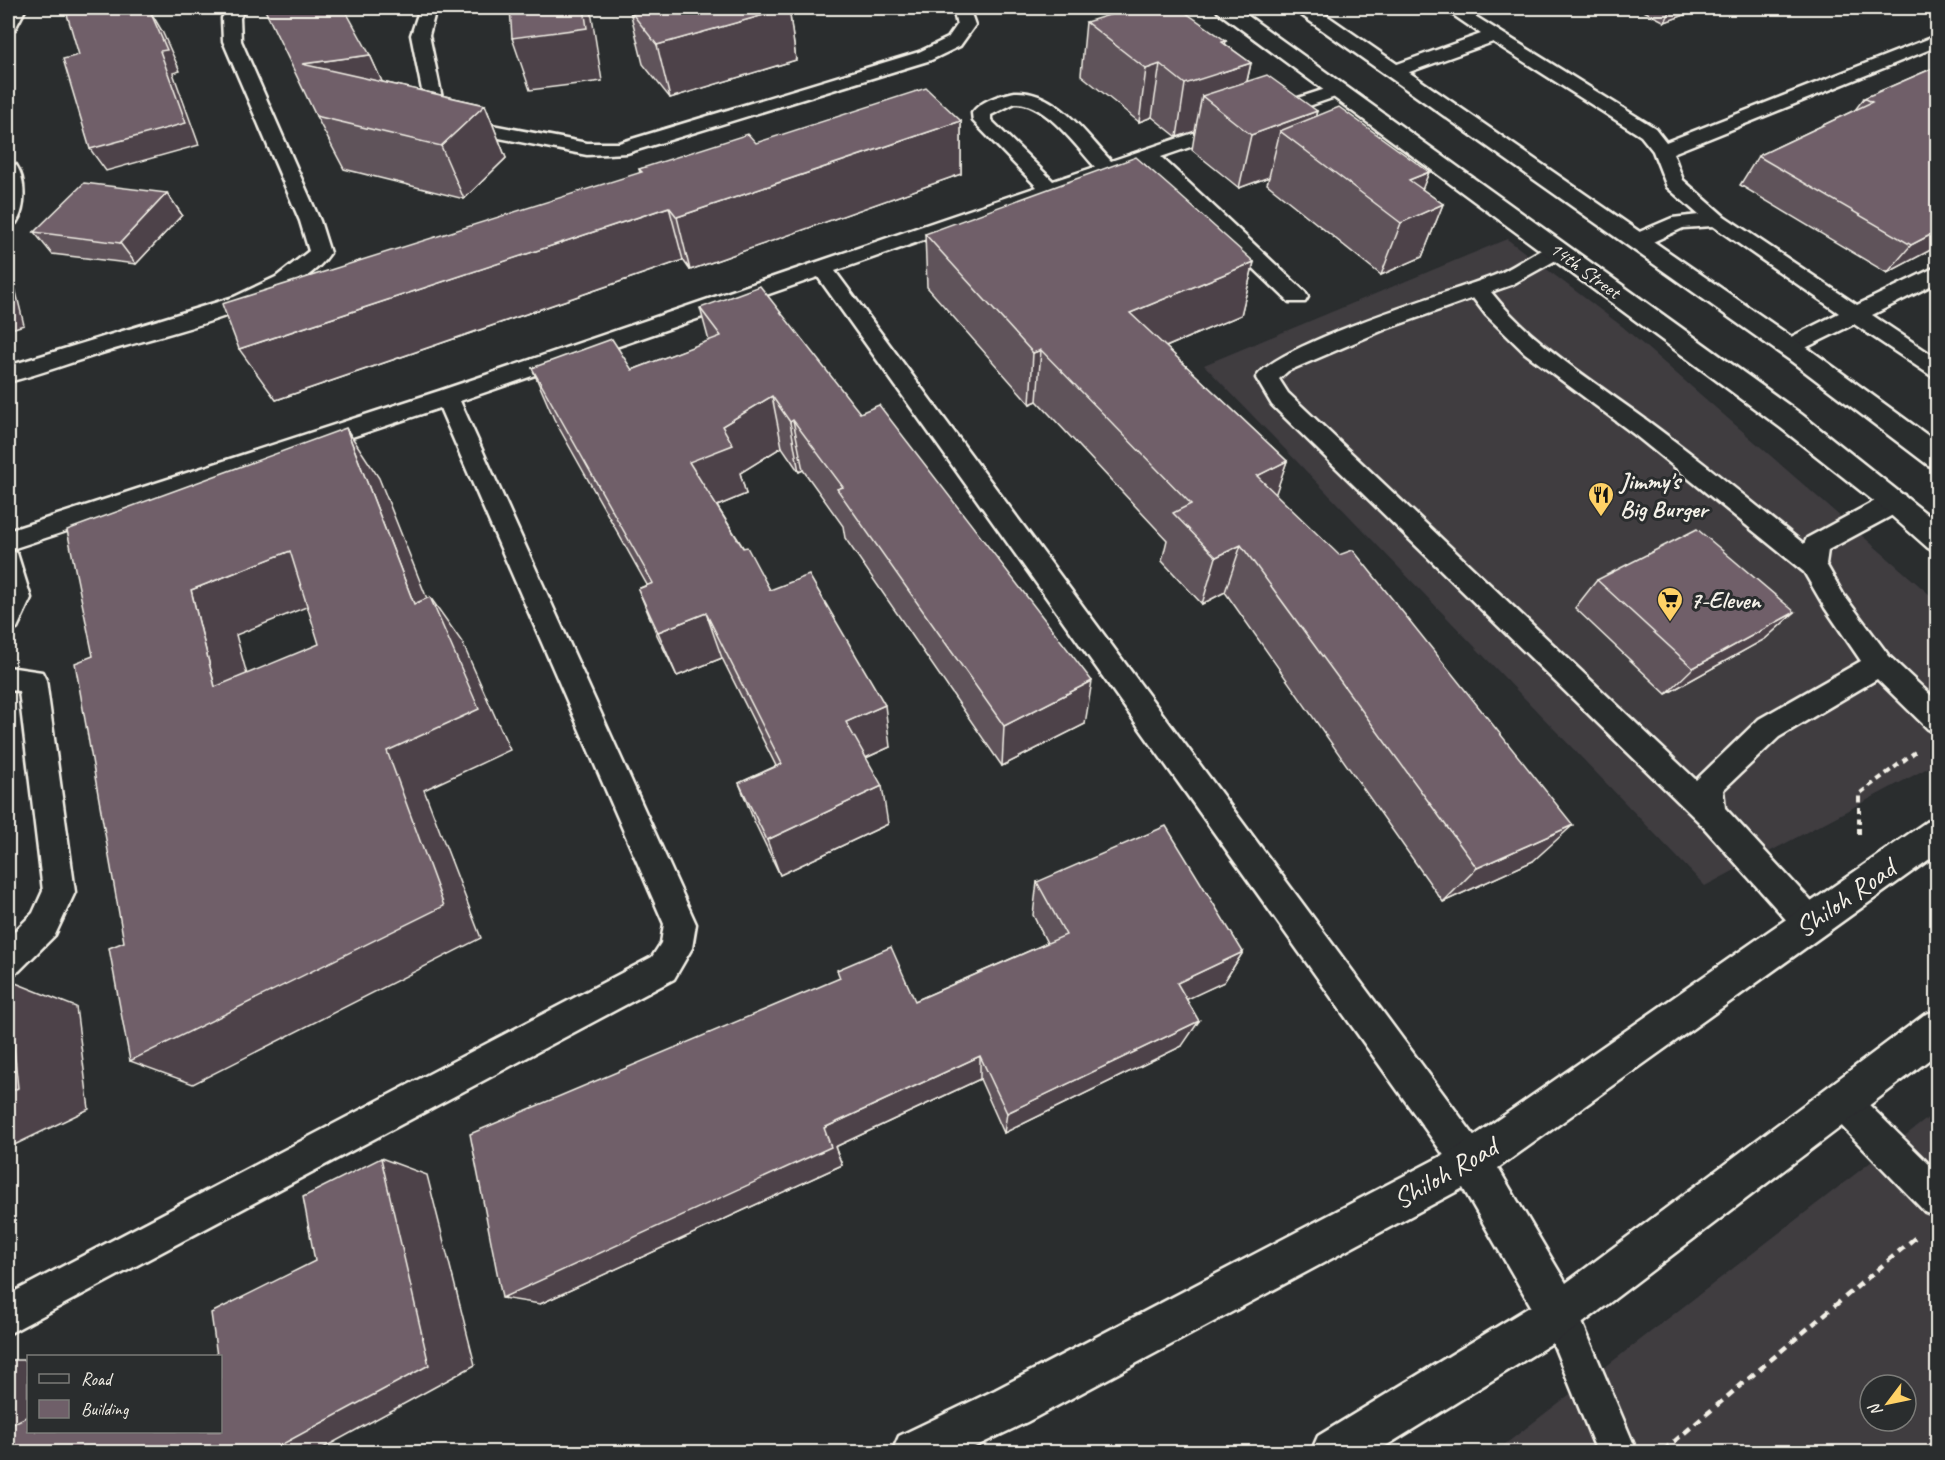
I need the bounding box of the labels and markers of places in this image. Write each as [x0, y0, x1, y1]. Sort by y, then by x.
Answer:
place label: Jimmy's Big Burger [1618, 466, 1710, 524]
restaurant icon: Jimmy's Big Burger [1586, 480, 1616, 518]
supermarket icon: 7-Eleven [1655, 585, 1685, 623]
place label: 7-Eleven [1690, 585, 1763, 615]

